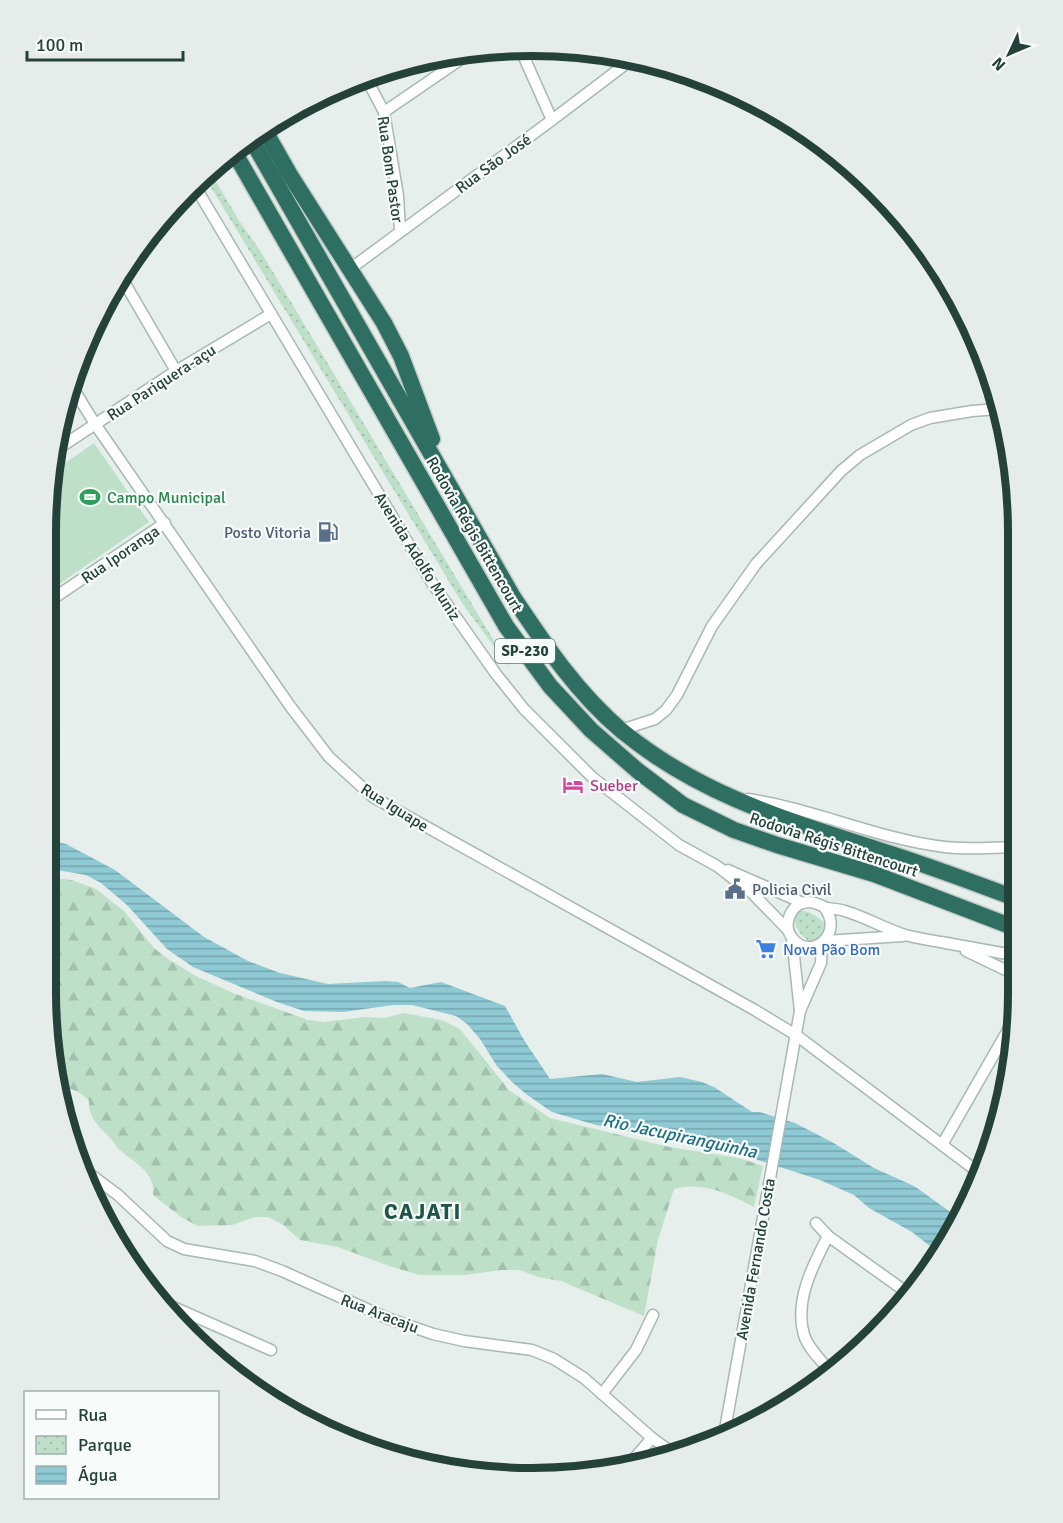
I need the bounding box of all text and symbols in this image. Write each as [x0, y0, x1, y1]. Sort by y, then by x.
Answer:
scale bar [27, 24, 183, 62]
north arrow [979, 24, 1039, 84]
text: 100 m [36, 34, 83, 56]
text: N [988, 53, 1010, 75]
street label: Rua Bom Pastor [373, 115, 407, 224]
street label: Rua São José [452, 130, 535, 198]
street label: Rua Pariquera-açu [103, 340, 220, 426]
street label: Rodovia Régis Bittencourt [421, 453, 527, 616]
sports icon: Campo Municipal [78, 485, 102, 509]
place label: Campo Municipal [107, 488, 226, 508]
street label: Avenida Adolfo Muniz [370, 489, 465, 624]
fuel station icon: Posto Vitoria [316, 520, 340, 544]
street label: Rua Iporanga [78, 521, 164, 588]
place label: Posto Vitoria [224, 523, 311, 543]
road number: SP-230 [495, 639, 555, 663]
hotel icon: Sueber [561, 773, 585, 797]
place label: Sueber [590, 776, 638, 796]
street label: Rua Iguape [357, 779, 432, 837]
street label: Rodovia Régis Bittencourt [747, 808, 921, 882]
public building icon: Policia Civil [723, 877, 747, 901]
place label: Policia Civil [752, 880, 832, 900]
supermarket icon: Nova Pão Bom [754, 937, 778, 961]
place label: Nova Pão Bom [783, 940, 880, 960]
water label: Rio Jacupiranguinha [601, 1109, 760, 1163]
street label: Avenida Fernando Costa [732, 1177, 780, 1342]
district label: CAJATI [384, 1198, 462, 1225]
street label: Rua Aracaju [338, 1290, 422, 1338]
legend [24, 1391, 219, 1499]
text: Rua [78, 1404, 107, 1426]
text: Parque [78, 1434, 132, 1456]
text: Água [78, 1464, 117, 1486]

